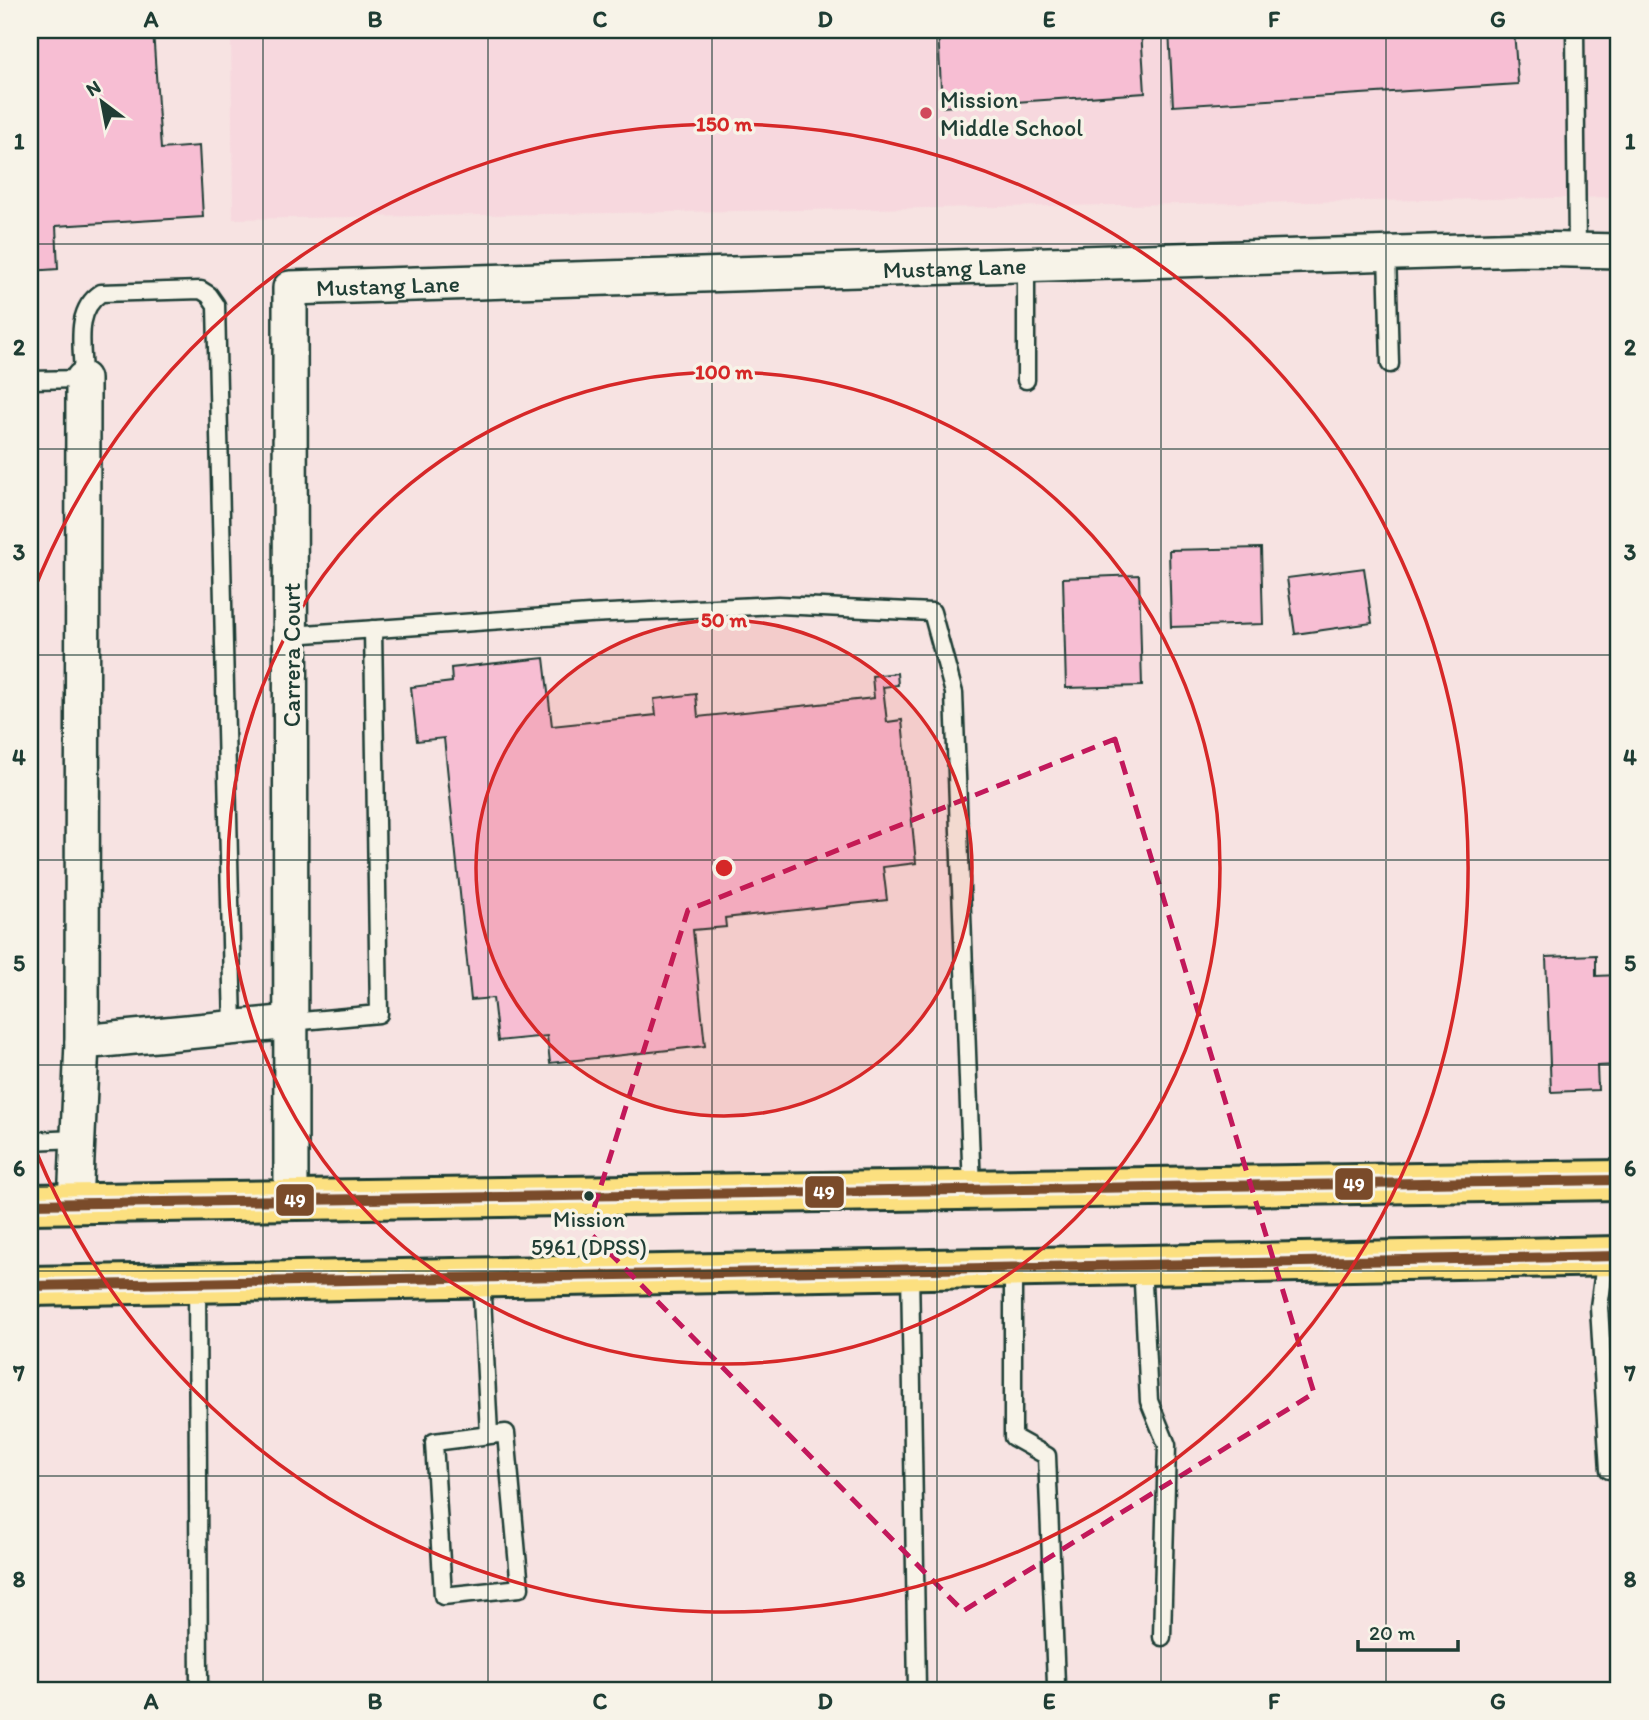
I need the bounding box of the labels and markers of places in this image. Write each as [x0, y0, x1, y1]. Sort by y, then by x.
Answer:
place label: Mission Middle School [940, 85, 1083, 142]
marker: Mission Middle School [918, 105, 934, 121]
centre of rings [712, 856, 736, 880]
marker: Mission 5961 (DPSS) [582, 1189, 596, 1203]
place label: Mission 5961 (DPSS) [531, 1206, 647, 1261]

